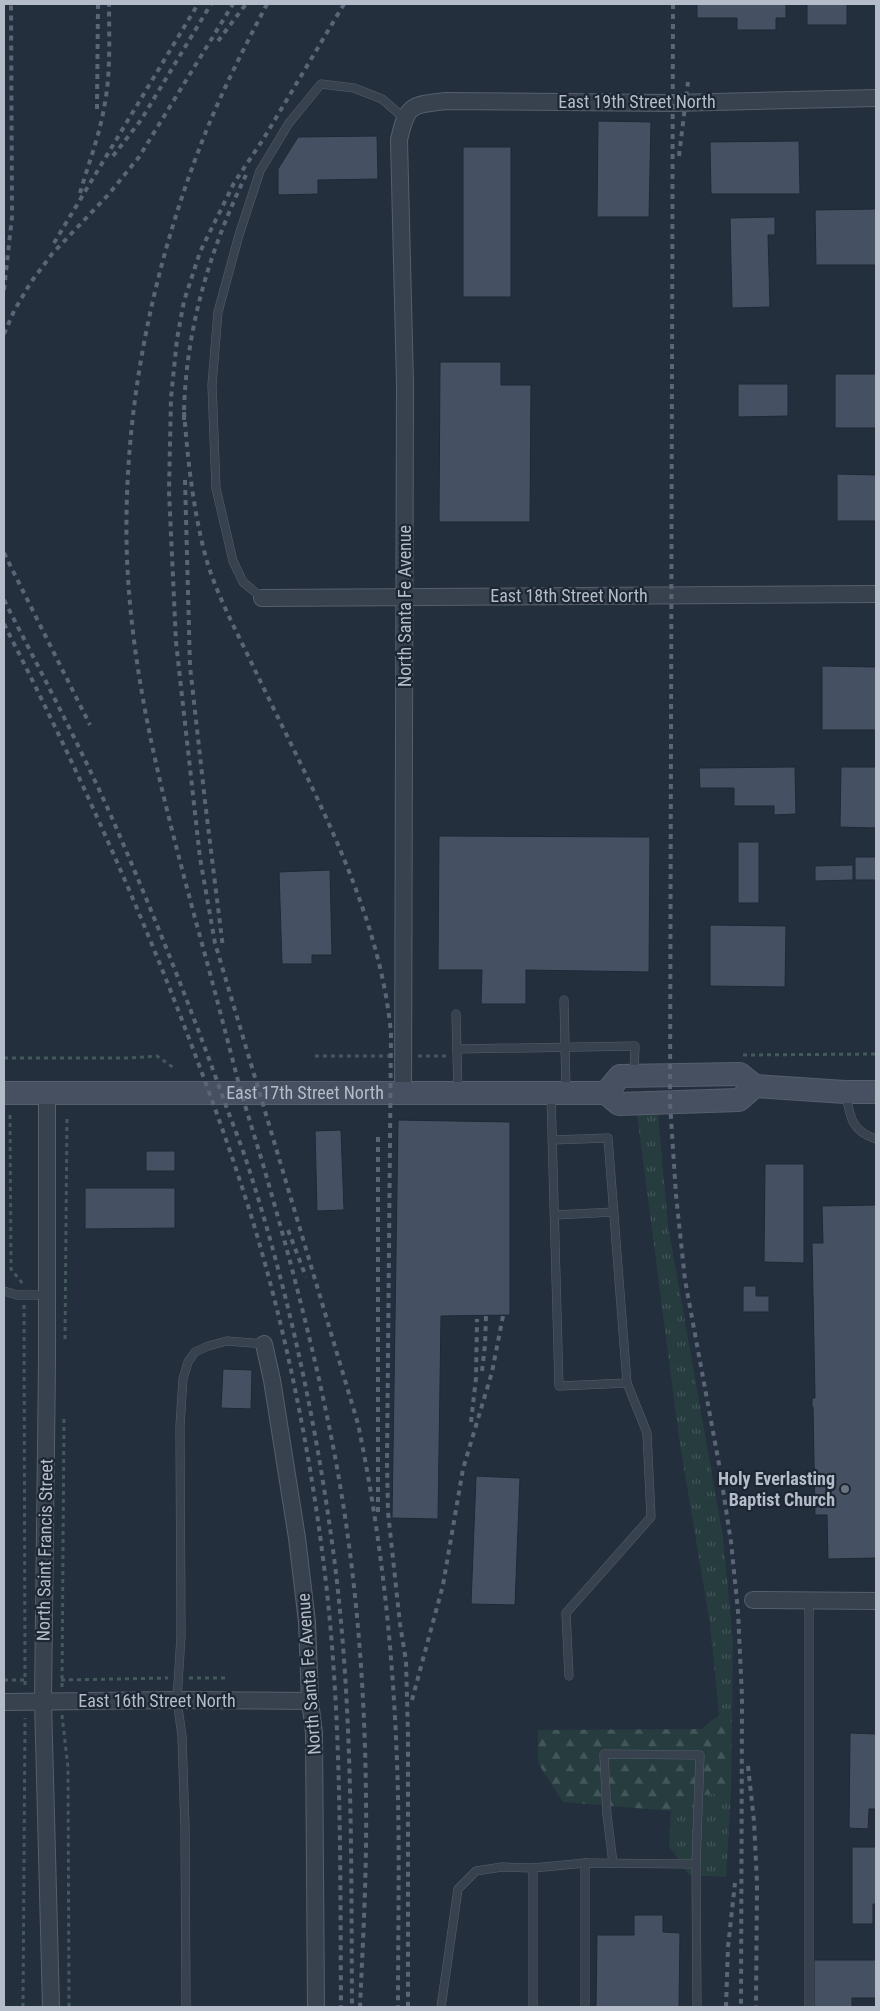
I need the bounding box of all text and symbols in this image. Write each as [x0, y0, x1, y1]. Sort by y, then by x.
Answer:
street label: East 19th Street North [558, 91, 716, 112]
street label: North Santa Fe Avenue [394, 525, 415, 687]
street label: East 18th Street North [490, 585, 648, 606]
street label: East 17th Street North [226, 1082, 384, 1103]
street label: North Saint Francis Street [32, 1459, 57, 1641]
place label: Holy Everlasting Baptist Church [718, 1468, 835, 1510]
marker: Holy Everlasting Baptist Church [839, 1483, 851, 1495]
street label: North Santa Fe Avenue [292, 1593, 325, 1756]
street label: East 16th Street North [78, 1690, 236, 1711]

